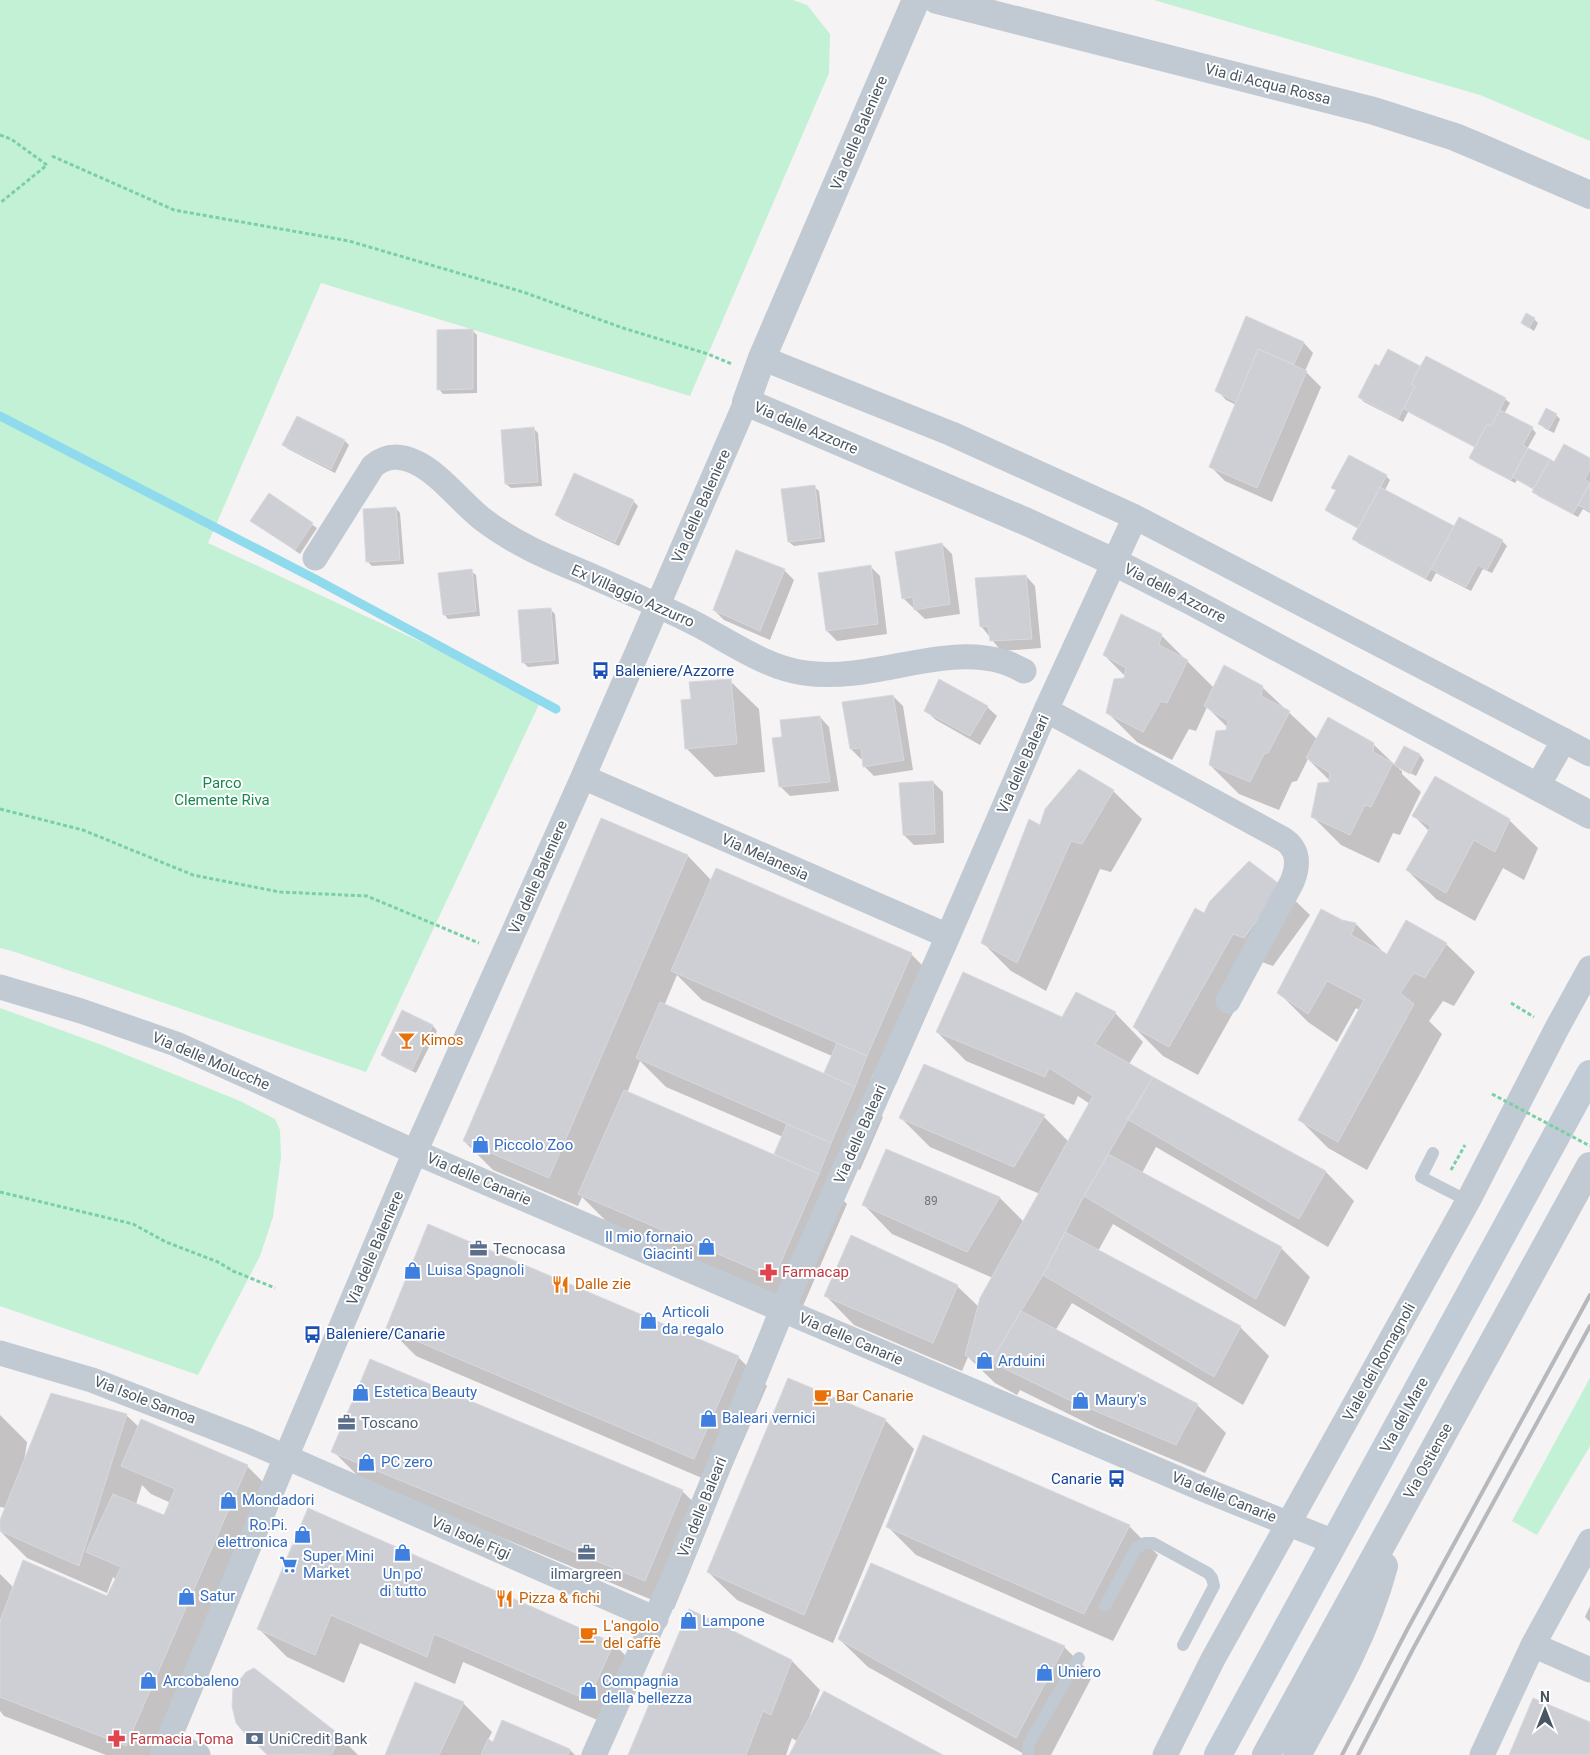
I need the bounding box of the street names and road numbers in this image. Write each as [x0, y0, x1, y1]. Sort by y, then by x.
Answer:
street label: Via di Acqua Rossa [1203, 60, 1333, 108]
street label: Via delle Baleniere [827, 73, 891, 193]
street label: Via delle Azzorre [751, 398, 861, 458]
street label: Via delle Baleniere [668, 446, 734, 566]
street label: Via delle Azzorre [1121, 560, 1229, 626]
street label: Ex Villaggio Azzurro [569, 561, 697, 631]
street label: Via delle Baleari [993, 712, 1053, 816]
street label: Via delle Baleniere [505, 817, 571, 937]
street label: Via Melanesia [719, 830, 811, 884]
street label: Via delle Molucche [150, 1028, 273, 1094]
street label: Via delle Baleari [830, 1082, 890, 1186]
street label: Via delle Canarie [424, 1149, 534, 1209]
street label: Via delle Baleniere [343, 1188, 407, 1308]
street label: Viale dei Romagnoli [1339, 1300, 1419, 1424]
street label: Via delle Canarie [796, 1309, 906, 1369]
street label: Via Isole Samoa [91, 1372, 199, 1428]
street label: Via del Mare [1376, 1374, 1432, 1456]
street label: Via Ostiense [1400, 1420, 1456, 1502]
street label: Via delle Baleari [674, 1454, 730, 1560]
street label: Via delle Canarie [1169, 1468, 1279, 1526]
street label: Via Isole Figi [429, 1513, 513, 1563]

